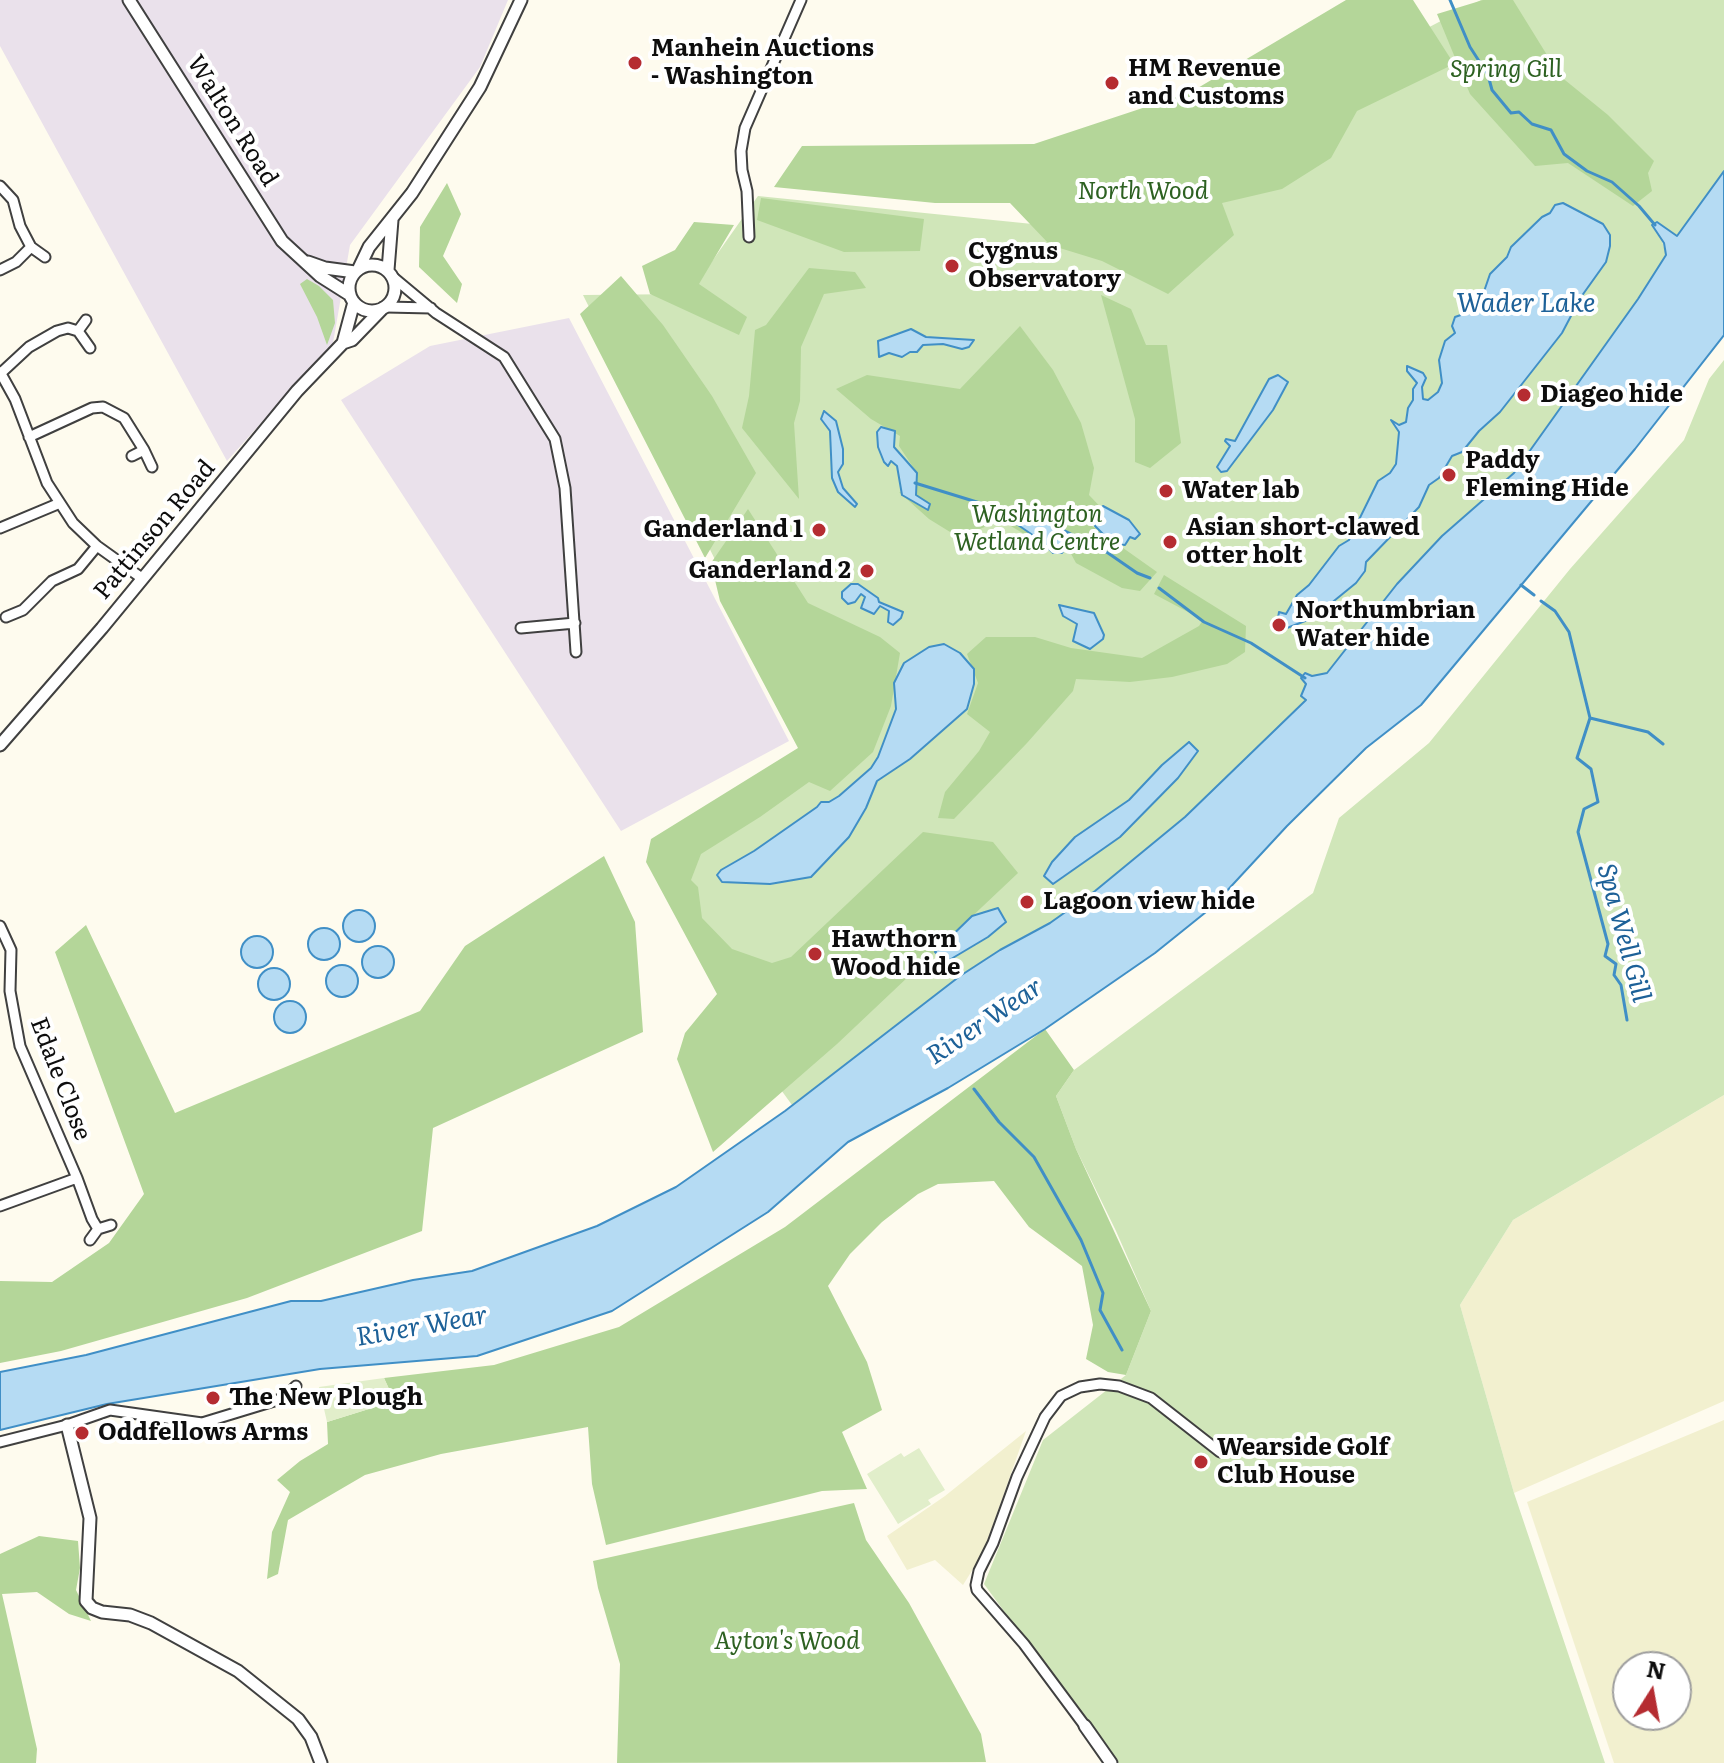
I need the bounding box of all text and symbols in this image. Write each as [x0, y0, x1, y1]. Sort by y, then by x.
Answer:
place label: Manhein Auctions - Washington [651, 35, 874, 91]
street label: Walton Road [180, 50, 284, 192]
marker: Manhein Auctions - Washington [626, 54, 644, 72]
place label: HM Revenue and Customs [1128, 55, 1284, 111]
park label: Spring Gill [1450, 56, 1562, 84]
marker: HM Revenue and Customs [1103, 74, 1121, 92]
park label: North Wood [1078, 178, 1208, 206]
place label: Cygnus Observatory [968, 238, 1121, 294]
marker: Cygnus Observatory [943, 257, 961, 275]
water label: Wader Lake [1457, 288, 1595, 320]
place label: Diageo hide [1540, 381, 1683, 409]
marker: Diageo hide [1515, 386, 1533, 404]
place label: Paddy Fleming Hide [1465, 447, 1629, 503]
street label: Pattinson Road [88, 454, 222, 606]
marker: Paddy Fleming Hide [1440, 466, 1458, 484]
place label: Water lab [1182, 477, 1300, 505]
marker: Water lab [1157, 482, 1175, 500]
park label: Washington Wetland Centre [954, 501, 1120, 557]
place label: Asian short-clawed otter holt [1186, 514, 1420, 570]
place label: Ganderland 1 [643, 516, 803, 544]
marker: Ganderland 1 [810, 521, 828, 539]
marker: Asian short-clawed otter holt [1161, 533, 1179, 551]
place label: Ganderland 2 [688, 557, 851, 585]
marker: Ganderland 2 [858, 562, 876, 580]
place label: Northumbrian Water hide [1295, 597, 1476, 653]
marker: Northumbrian Water hide [1270, 616, 1288, 634]
water label: Spa Well Gill [1590, 860, 1656, 1006]
place label: Lagoon view hide [1043, 888, 1255, 916]
marker: Lagoon view hide [1018, 893, 1036, 911]
place label: Hawthorn Wood hide [831, 926, 961, 982]
marker: Hawthorn Wood hide [806, 945, 824, 963]
water label: River Wear [921, 972, 1049, 1072]
street label: Edale Close [23, 1013, 97, 1145]
water label: River Wear [354, 1300, 490, 1354]
place label: The New Plough [229, 1384, 423, 1412]
marker: The New Plough [204, 1389, 222, 1407]
place label: Oddfellows Arms [98, 1419, 308, 1447]
marker: Oddfellows Arms [73, 1424, 91, 1442]
place label: Wearside Golf Club House [1217, 1434, 1389, 1490]
marker: Wearside Golf Club House [1192, 1453, 1210, 1471]
park label: Ayton's Wood [714, 1628, 860, 1656]
north arrow [1612, 1651, 1692, 1731]
text: N [1644, 1651, 1669, 1687]

